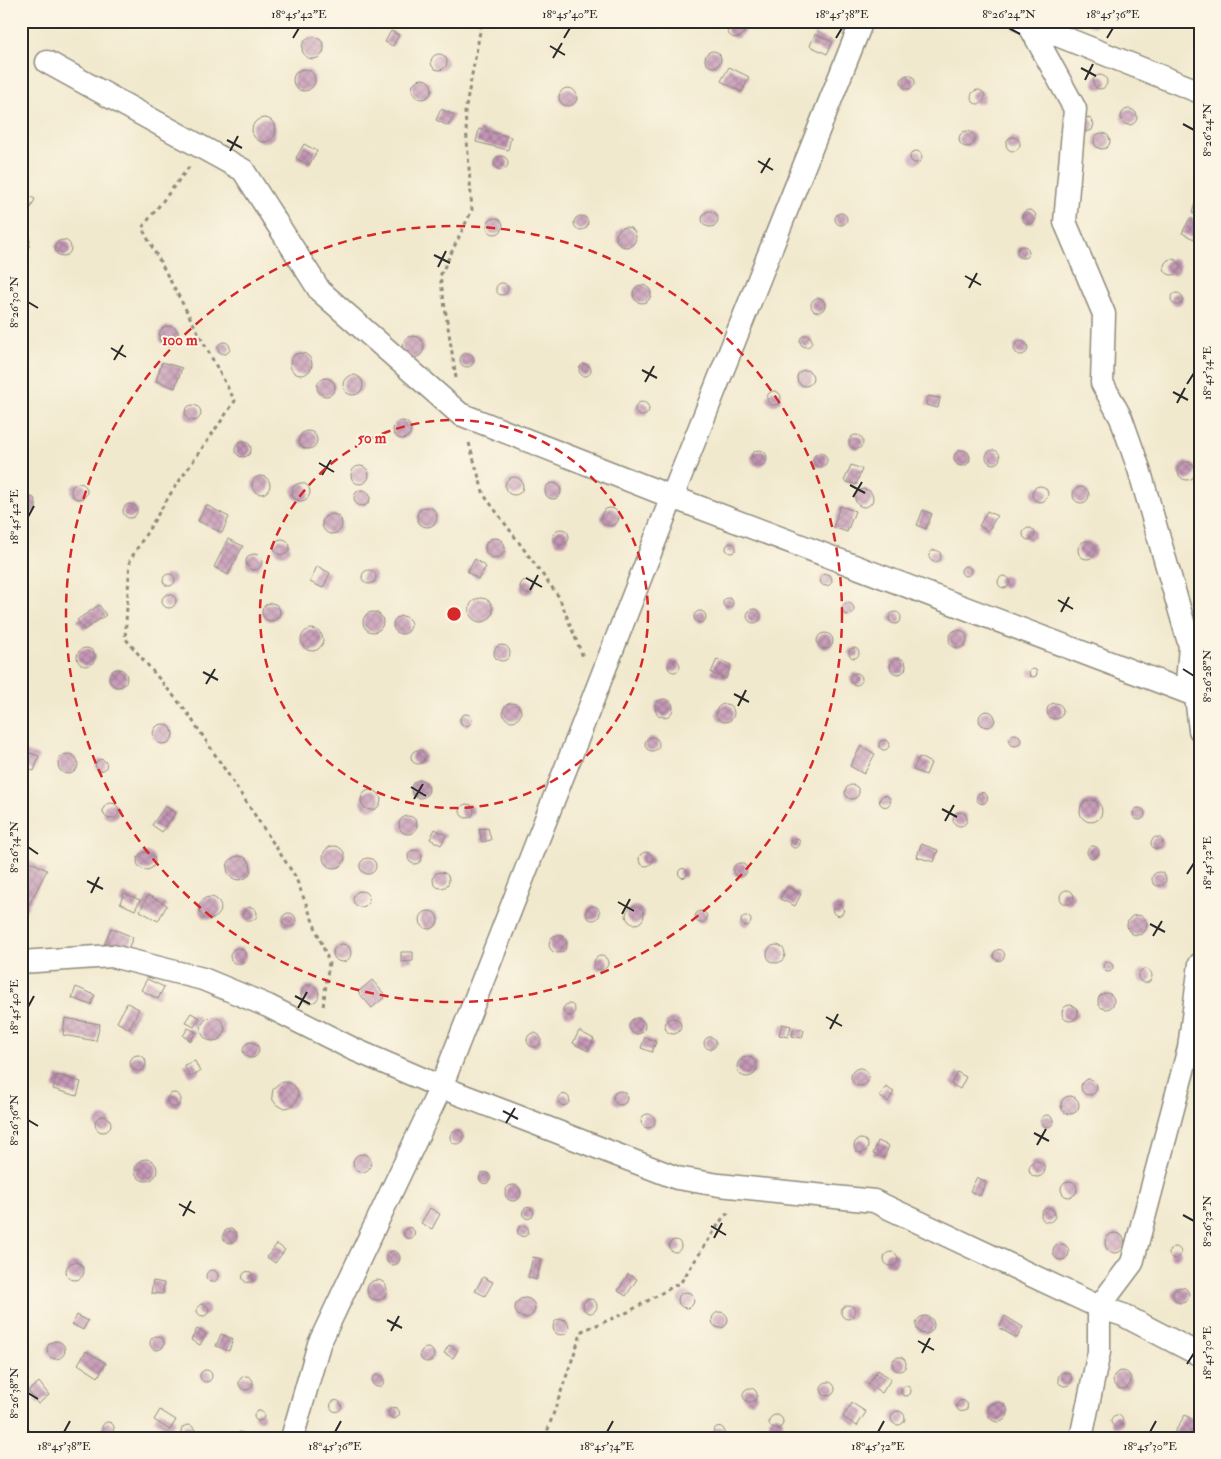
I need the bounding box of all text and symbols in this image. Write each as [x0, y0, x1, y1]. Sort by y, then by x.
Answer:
text: 18°45'42"E [271, 7, 327, 22]
text: 18°45'40"E [542, 7, 598, 22]
text: 18°45'38"E [815, 7, 869, 22]
text: 8°26'24"N [982, 7, 1036, 22]
text: 18°45'36"E [1086, 7, 1140, 22]
text: 8°26'24"N [1200, 103, 1215, 157]
text: 8°26'30"N [7, 276, 22, 328]
text: 100 m [162, 331, 198, 350]
text: 18°45'34"E [1200, 346, 1215, 400]
text: 50 m [358, 429, 387, 448]
text: 18°45'42"E [7, 489, 22, 545]
centre of rings [445, 605, 463, 623]
text: 8°26'28"N [1200, 649, 1215, 702]
text: 8°26'34"N [7, 821, 22, 873]
text: 18°45'32"E [1200, 836, 1215, 890]
text: 18°45'40"E [7, 979, 22, 1035]
text: 8°26'36"N [7, 1094, 22, 1146]
text: 8°26'32"N [1200, 1195, 1215, 1247]
text: 18°45'30"E [1200, 1326, 1215, 1380]
text: 8°26'38"N [7, 1367, 22, 1419]
text: 18°45'38"E [37, 1439, 91, 1454]
text: 18°45'36"E [308, 1439, 362, 1454]
text: 18°45'34"E [580, 1439, 634, 1454]
text: 18°45'32"E [851, 1439, 905, 1454]
text: 18°45'30"E [1123, 1439, 1177, 1454]

